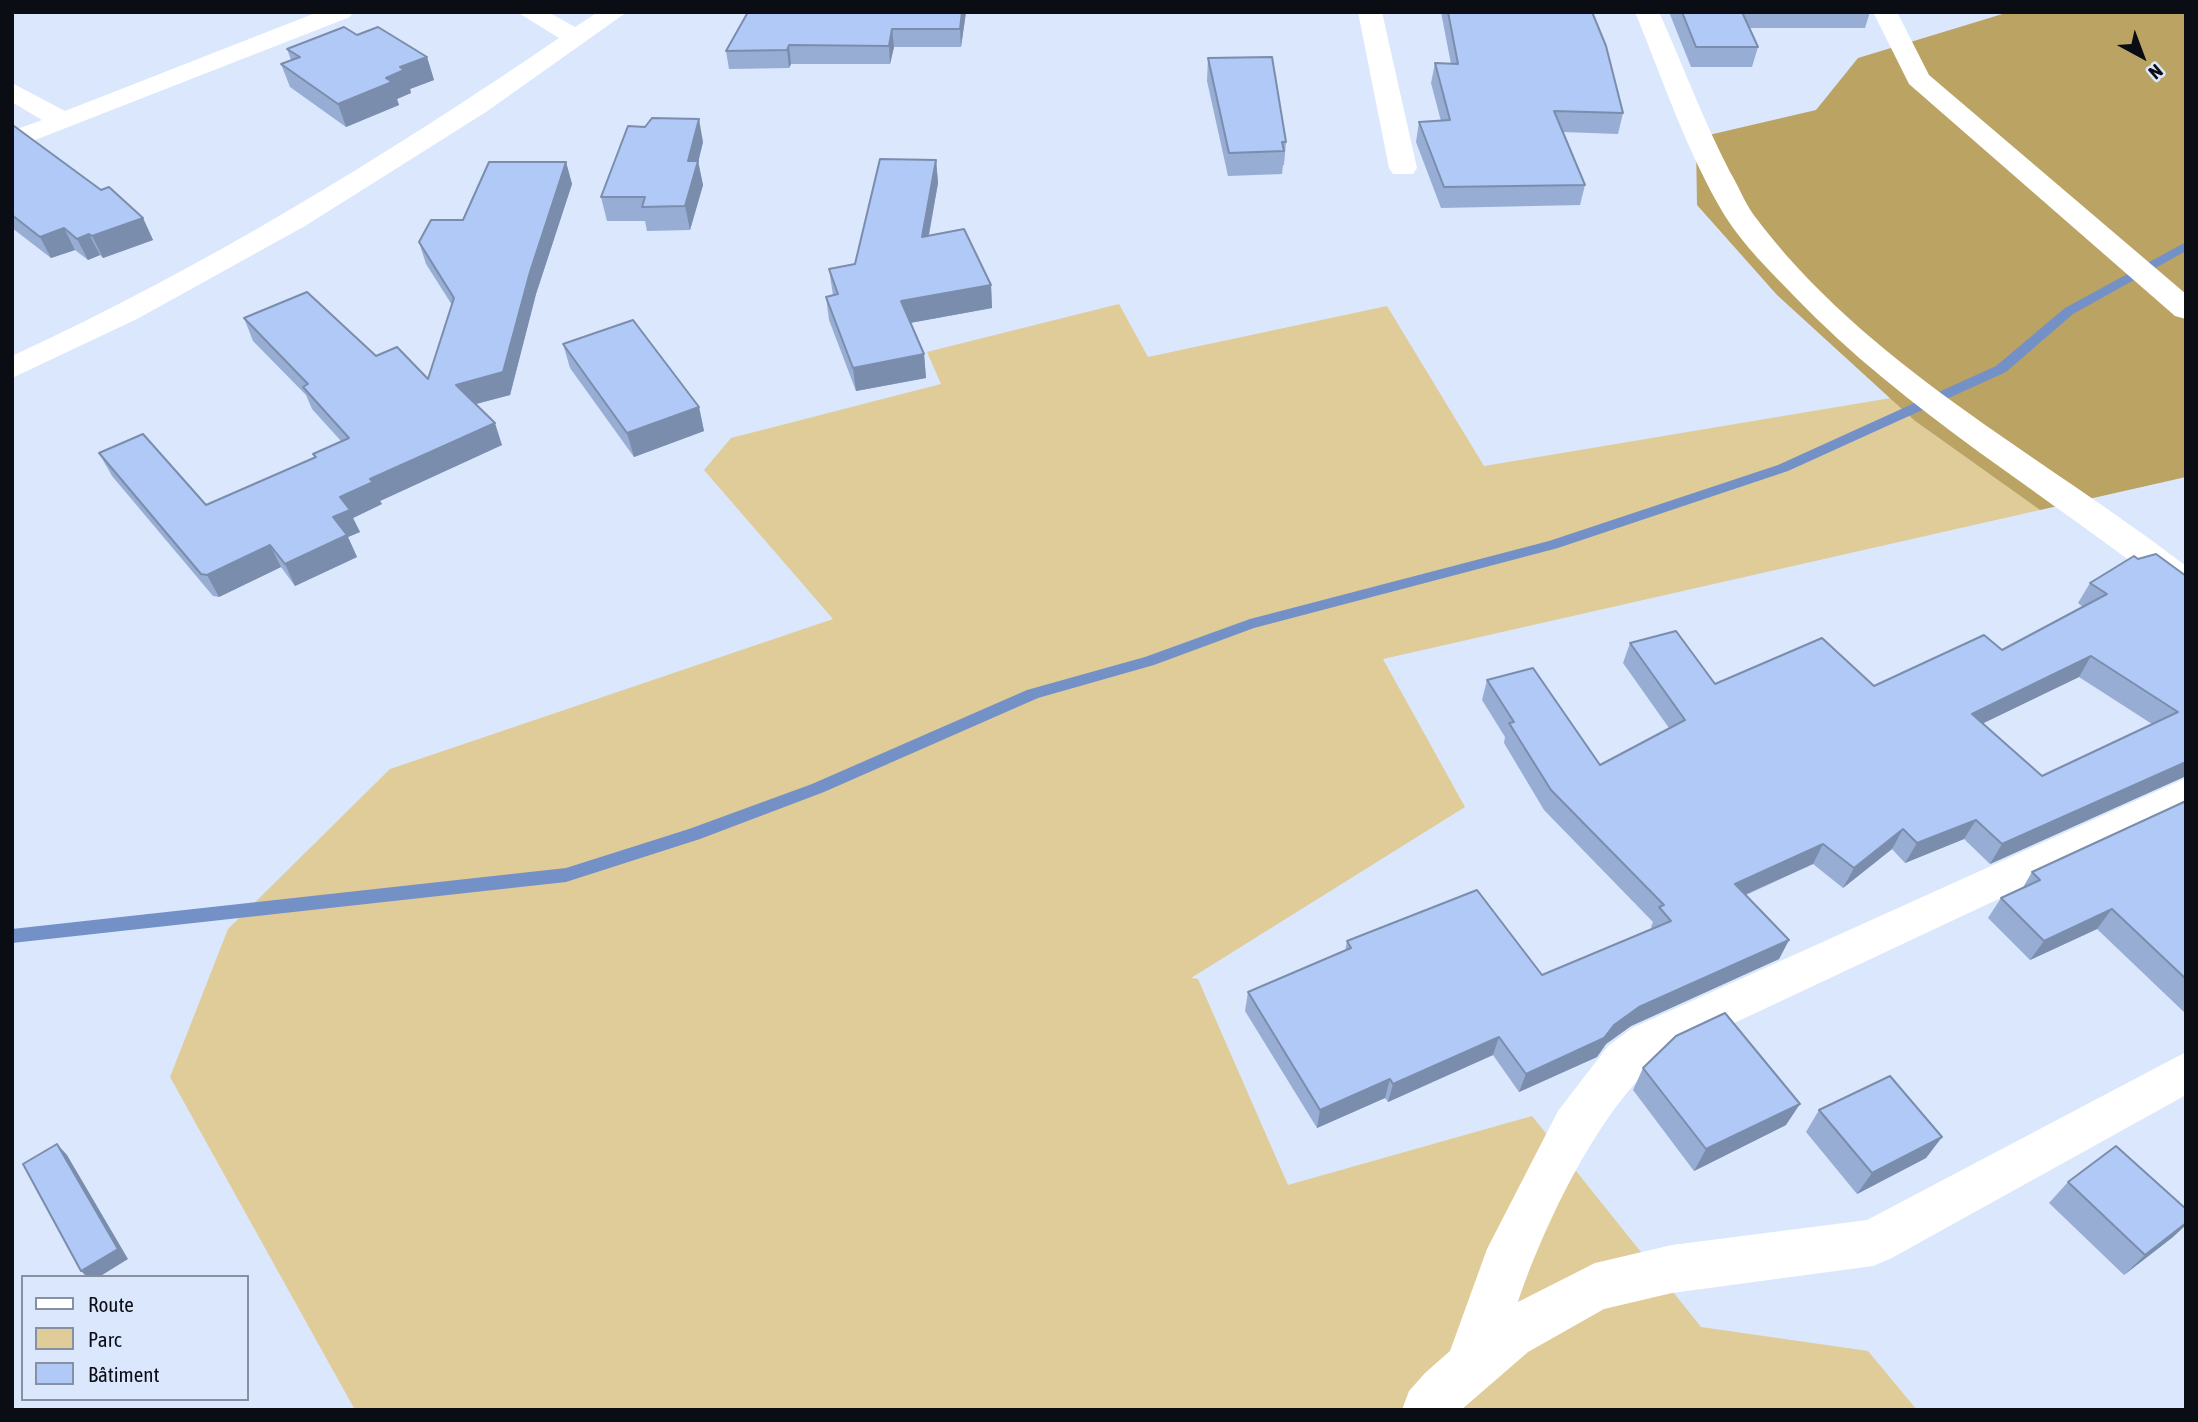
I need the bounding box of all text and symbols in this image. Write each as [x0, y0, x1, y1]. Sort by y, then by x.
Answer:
north arrow [2107, 21, 2177, 91]
text: N [2144, 60, 2167, 84]
legend [21, 1275, 248, 1401]
text: Route [88, 1292, 134, 1316]
text: Parc [88, 1327, 122, 1351]
text: Bâtiment [88, 1362, 159, 1386]

